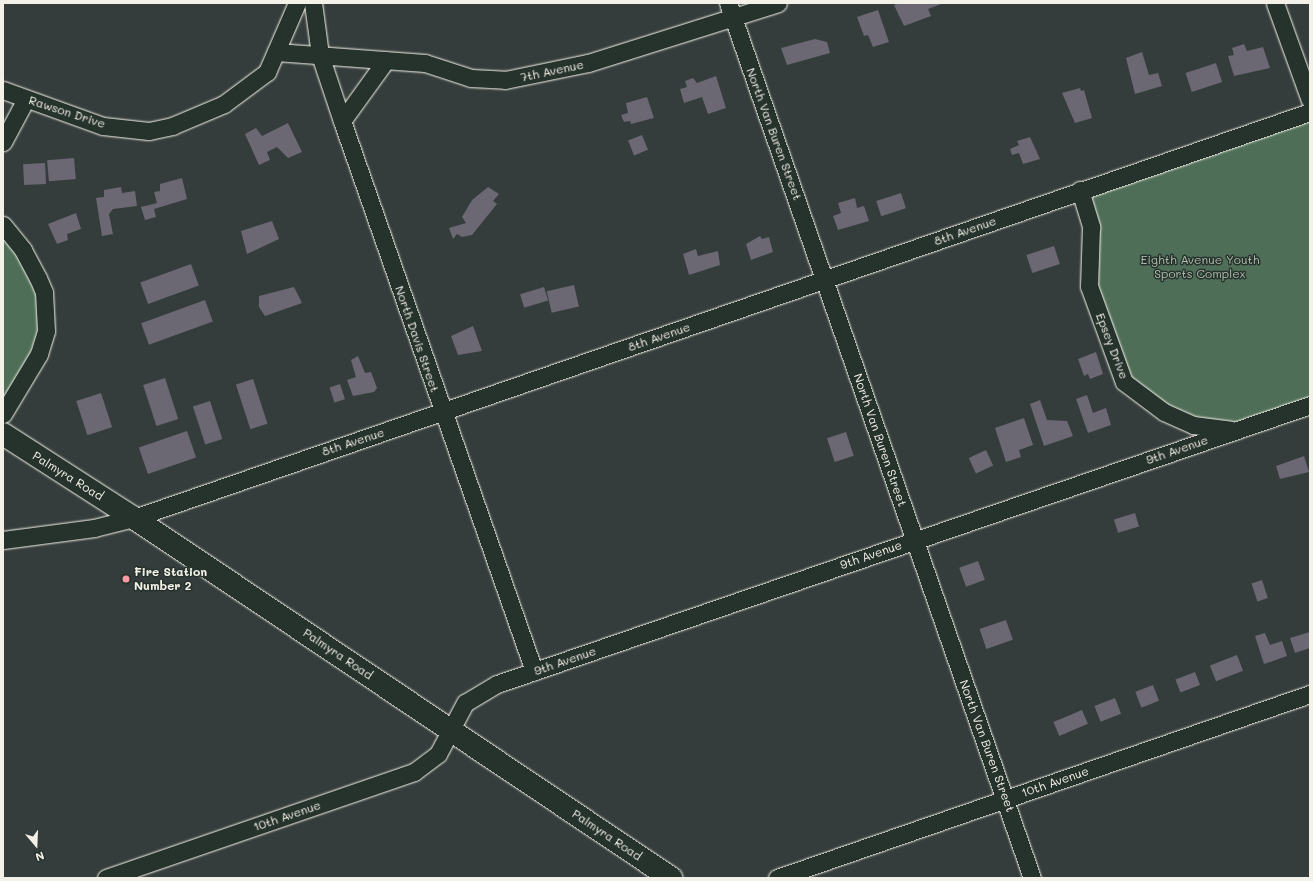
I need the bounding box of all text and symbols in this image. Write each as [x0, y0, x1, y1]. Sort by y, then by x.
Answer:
street label: 7th Avenue [519, 57, 585, 85]
street label: North Van Buren Street [743, 66, 805, 202]
street label: Rawson Drive [27, 93, 107, 131]
street label: 8th Avenue [932, 214, 998, 248]
park label: Eighth Avenue Youth Sports Complex [1140, 253, 1260, 281]
street label: North Davis Street [392, 284, 442, 394]
street label: Epsey Drive [1093, 311, 1131, 381]
street label: 8th Avenue [626, 320, 692, 354]
street label: North Van Buren Street [850, 372, 910, 508]
street label: 8th Avenue [320, 425, 386, 459]
street label: 9th Avenue [1144, 433, 1210, 467]
street label: Palmyra Road [30, 448, 106, 504]
street label: 9th Avenue [838, 538, 904, 572]
place label: Fire Station Number 2 [134, 565, 207, 593]
marker: Fire Station Number 2 [121, 574, 131, 584]
street label: Palmyra Road [300, 625, 376, 683]
street label: 9th Avenue [532, 644, 598, 678]
street label: North Van Buren Street [956, 678, 1018, 814]
street label: 10th Avenue [1019, 764, 1091, 800]
street label: 10th Avenue [251, 798, 323, 834]
street label: Palmyra Road [569, 806, 645, 864]
north arrow [16, 825, 56, 865]
text: N [34, 848, 46, 865]

